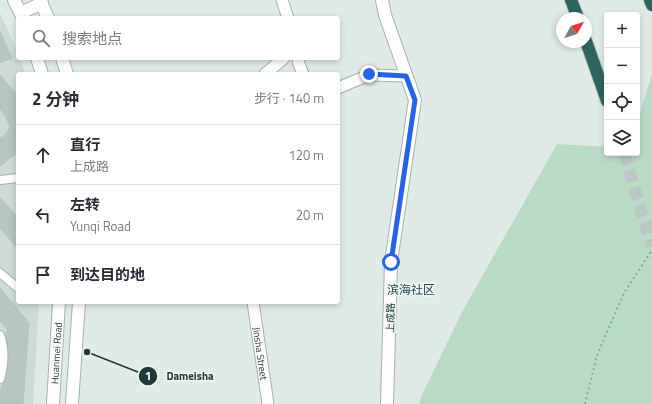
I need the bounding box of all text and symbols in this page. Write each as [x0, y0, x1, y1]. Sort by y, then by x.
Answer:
north arrow [556, 12, 592, 48]
map controls [604, 12, 640, 156]
button: + [604, 12, 640, 48]
search box [16, 16, 340, 60]
icon: search [30, 27, 52, 49]
text: 搜索地点 [62, 27, 122, 50]
button: − [604, 48, 640, 84]
route end [360, 65, 378, 83]
button: locate [604, 84, 640, 120]
text: 2 分钟 [32, 86, 79, 112]
text: 步行 · 140 m [254, 88, 324, 108]
button: layers [604, 120, 640, 156]
text: 直行 [70, 133, 100, 156]
icon: ahead [32, 144, 54, 166]
text: 120 m [288, 145, 324, 165]
text: 上成路 [70, 156, 109, 176]
text: 左转 [70, 193, 100, 216]
icon: left [32, 204, 54, 226]
text: 20 m [296, 205, 324, 225]
text: Yunqi Road [70, 216, 131, 236]
route start [382, 253, 400, 271]
text: 到达目的地 [70, 263, 145, 286]
icon: arrive [32, 264, 54, 286]
district label: 滨海社区 [387, 280, 435, 299]
street label: 上成路 [383, 303, 398, 333]
street label: Huanmei Road [47, 322, 66, 384]
street label: Jinsha Street [249, 326, 271, 382]
callout: Dameisha [138, 365, 221, 388]
text: 1 [145, 366, 151, 385]
text: Dameisha [166, 368, 214, 384]

